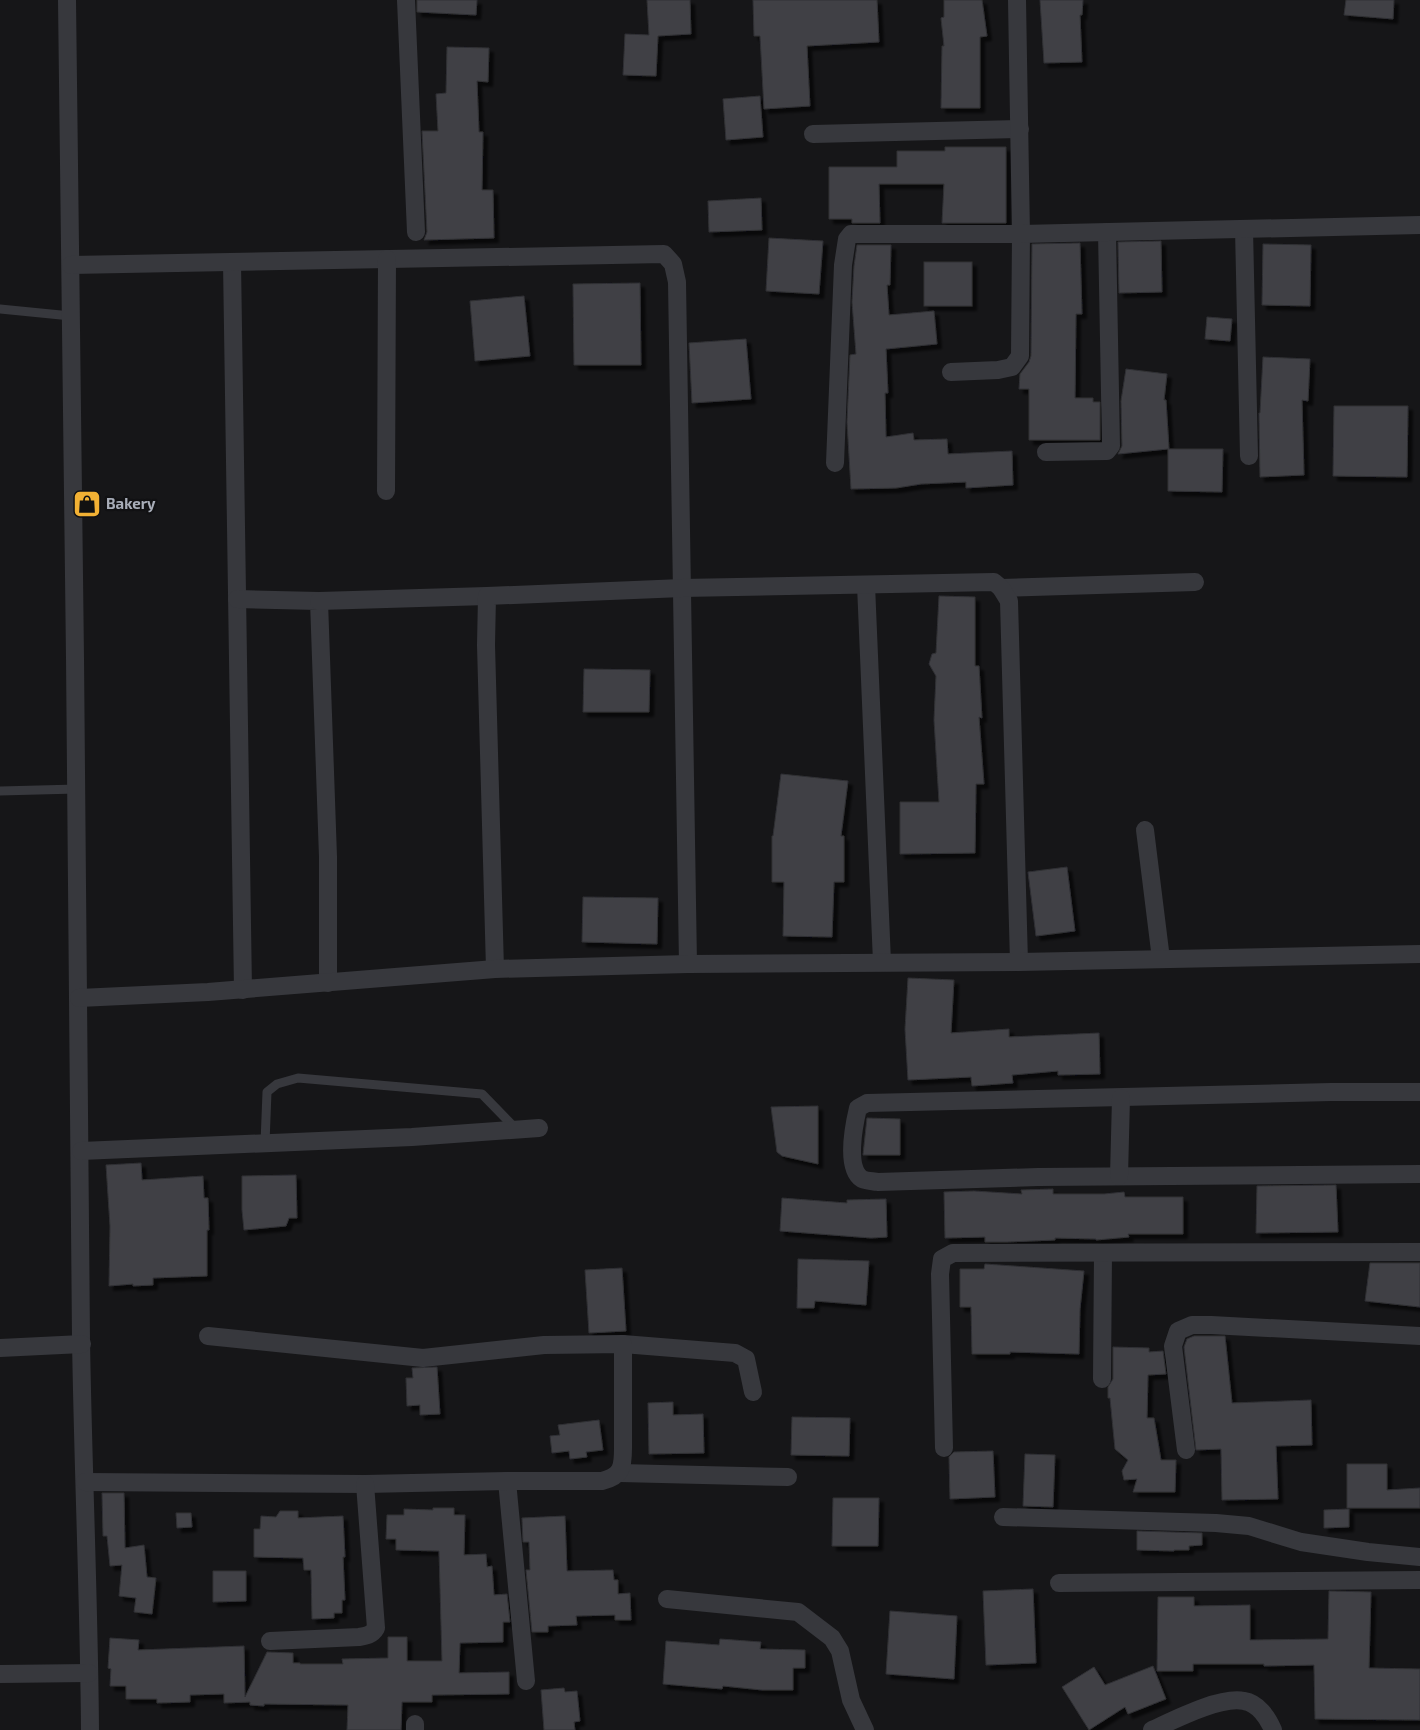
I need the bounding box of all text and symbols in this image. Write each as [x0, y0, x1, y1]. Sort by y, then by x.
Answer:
shop icon: Bakery [72, 489, 102, 519]
place label: Bakery [106, 494, 156, 513]

